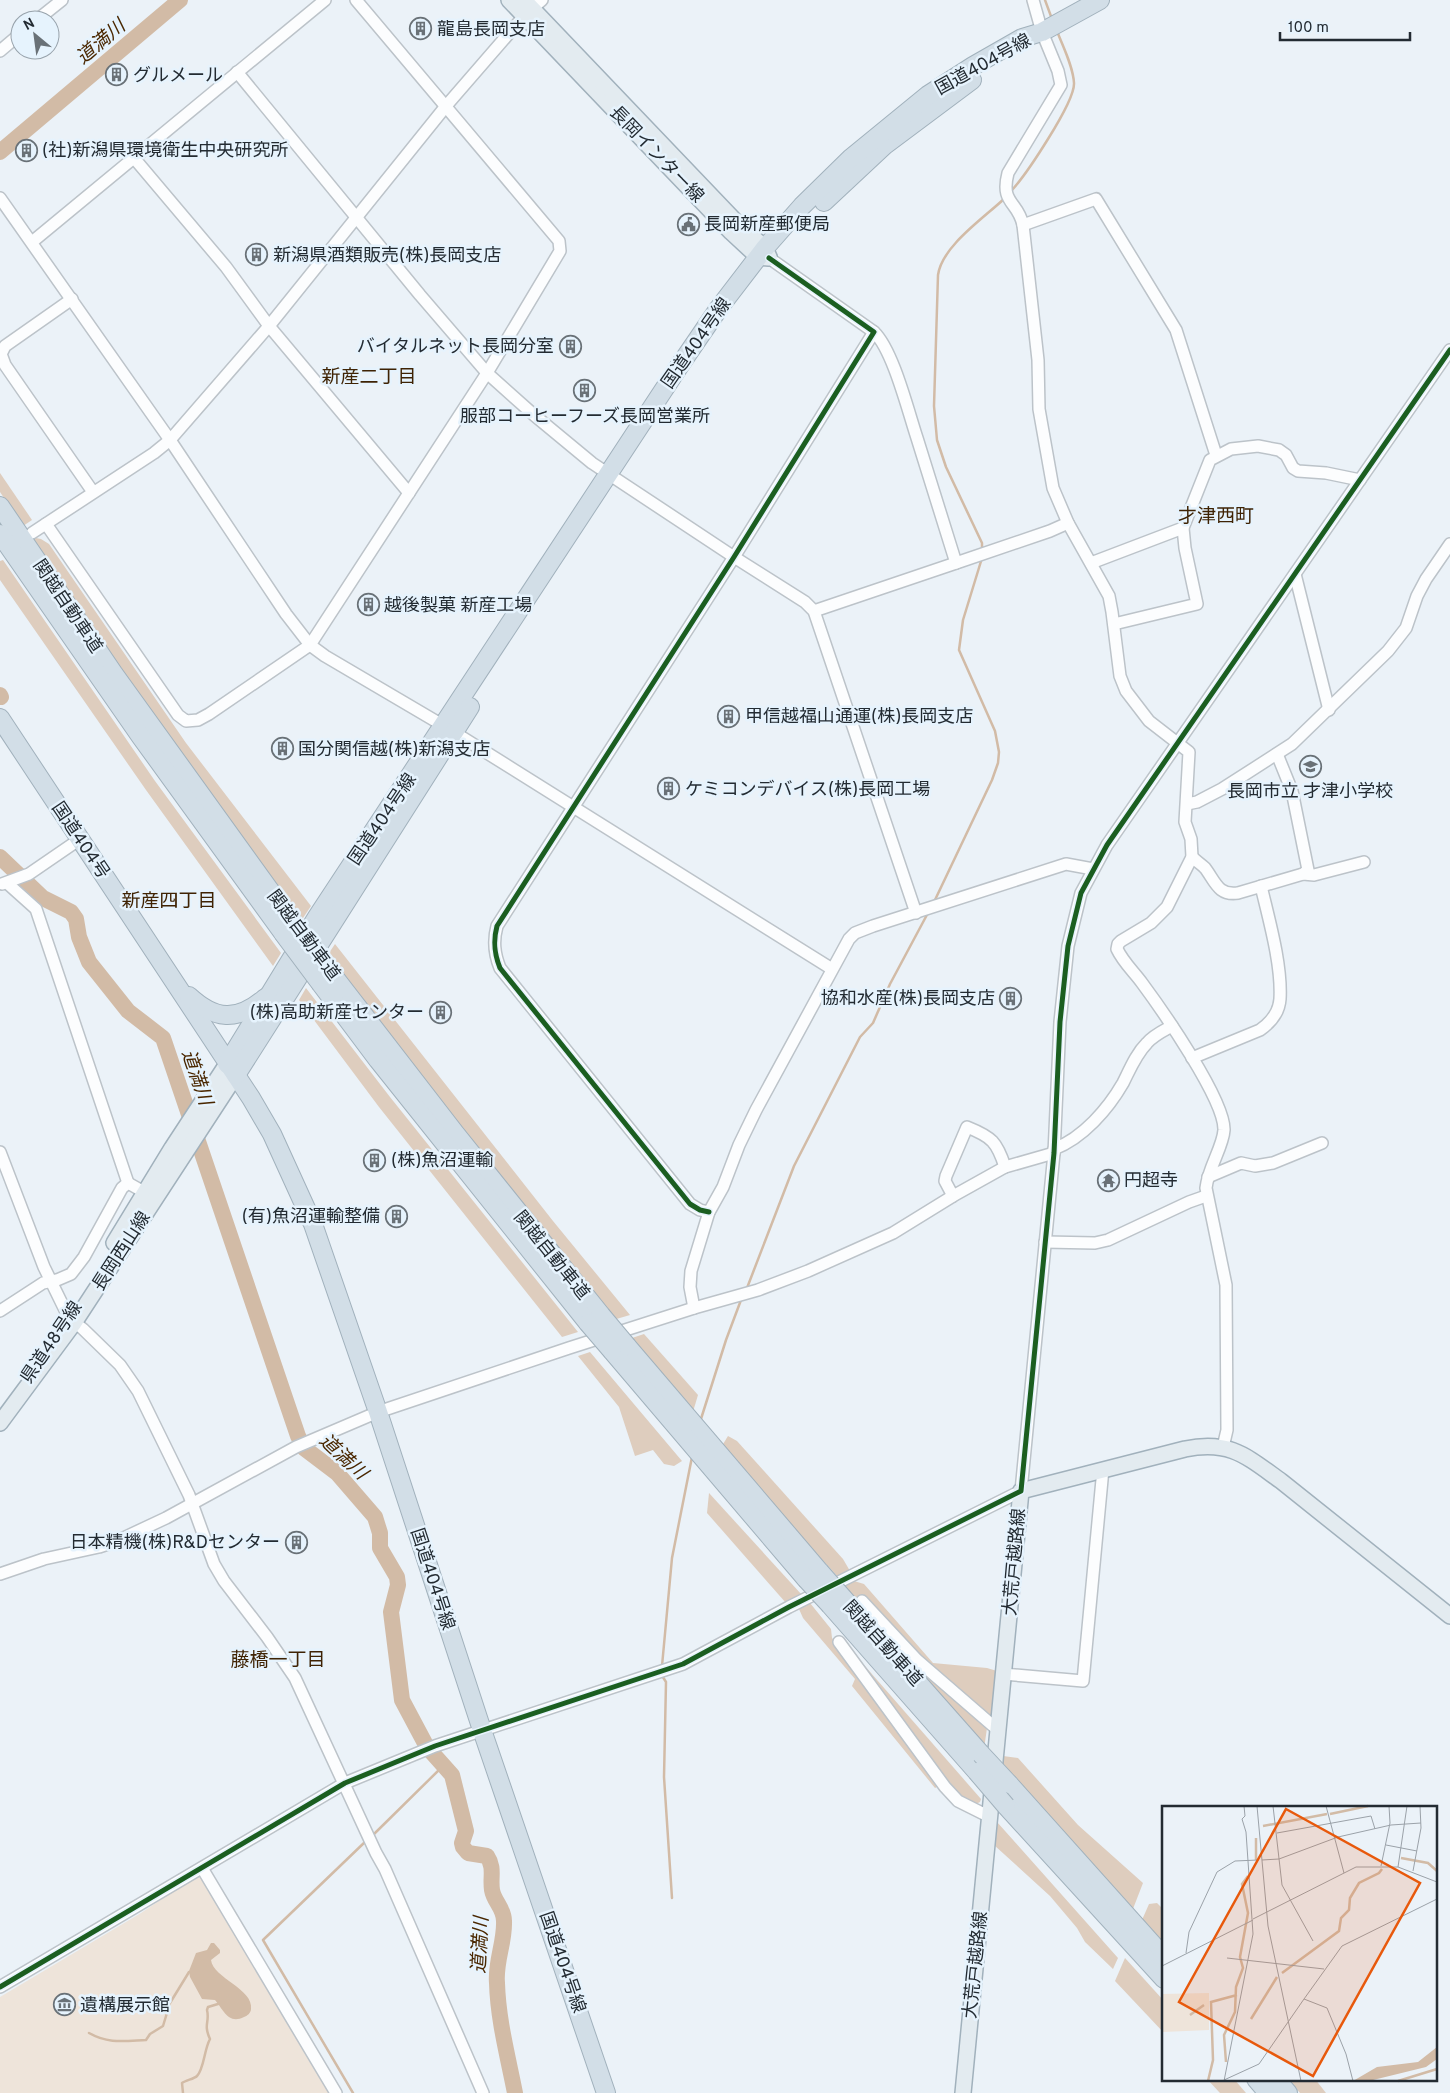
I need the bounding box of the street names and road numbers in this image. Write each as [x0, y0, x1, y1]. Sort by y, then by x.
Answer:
street label: 国道404号線 [932, 30, 1036, 101]
street label: 長岡インター線 [604, 102, 708, 208]
street label: 国道404号線 [657, 294, 737, 394]
street label: 関越自動車道 [27, 556, 106, 658]
street label: 国道404号線 [344, 770, 422, 870]
street label: 国道404号 [46, 798, 114, 884]
street label: 関越自動車道 [261, 886, 344, 986]
street label: 関越自動車道 [508, 1207, 594, 1305]
street label: 長岡西山線 [88, 1208, 156, 1296]
street label: 県道48号線 [16, 1297, 88, 1388]
street label: 大荒戸越路線 [999, 1507, 1032, 1617]
street label: 国道404号線 [404, 1526, 459, 1633]
street label: 関越自動車道 [837, 1596, 927, 1692]
street label: 国道404号線 [533, 1909, 590, 2016]
street label: 大荒戸越路線 [959, 1910, 994, 2020]

